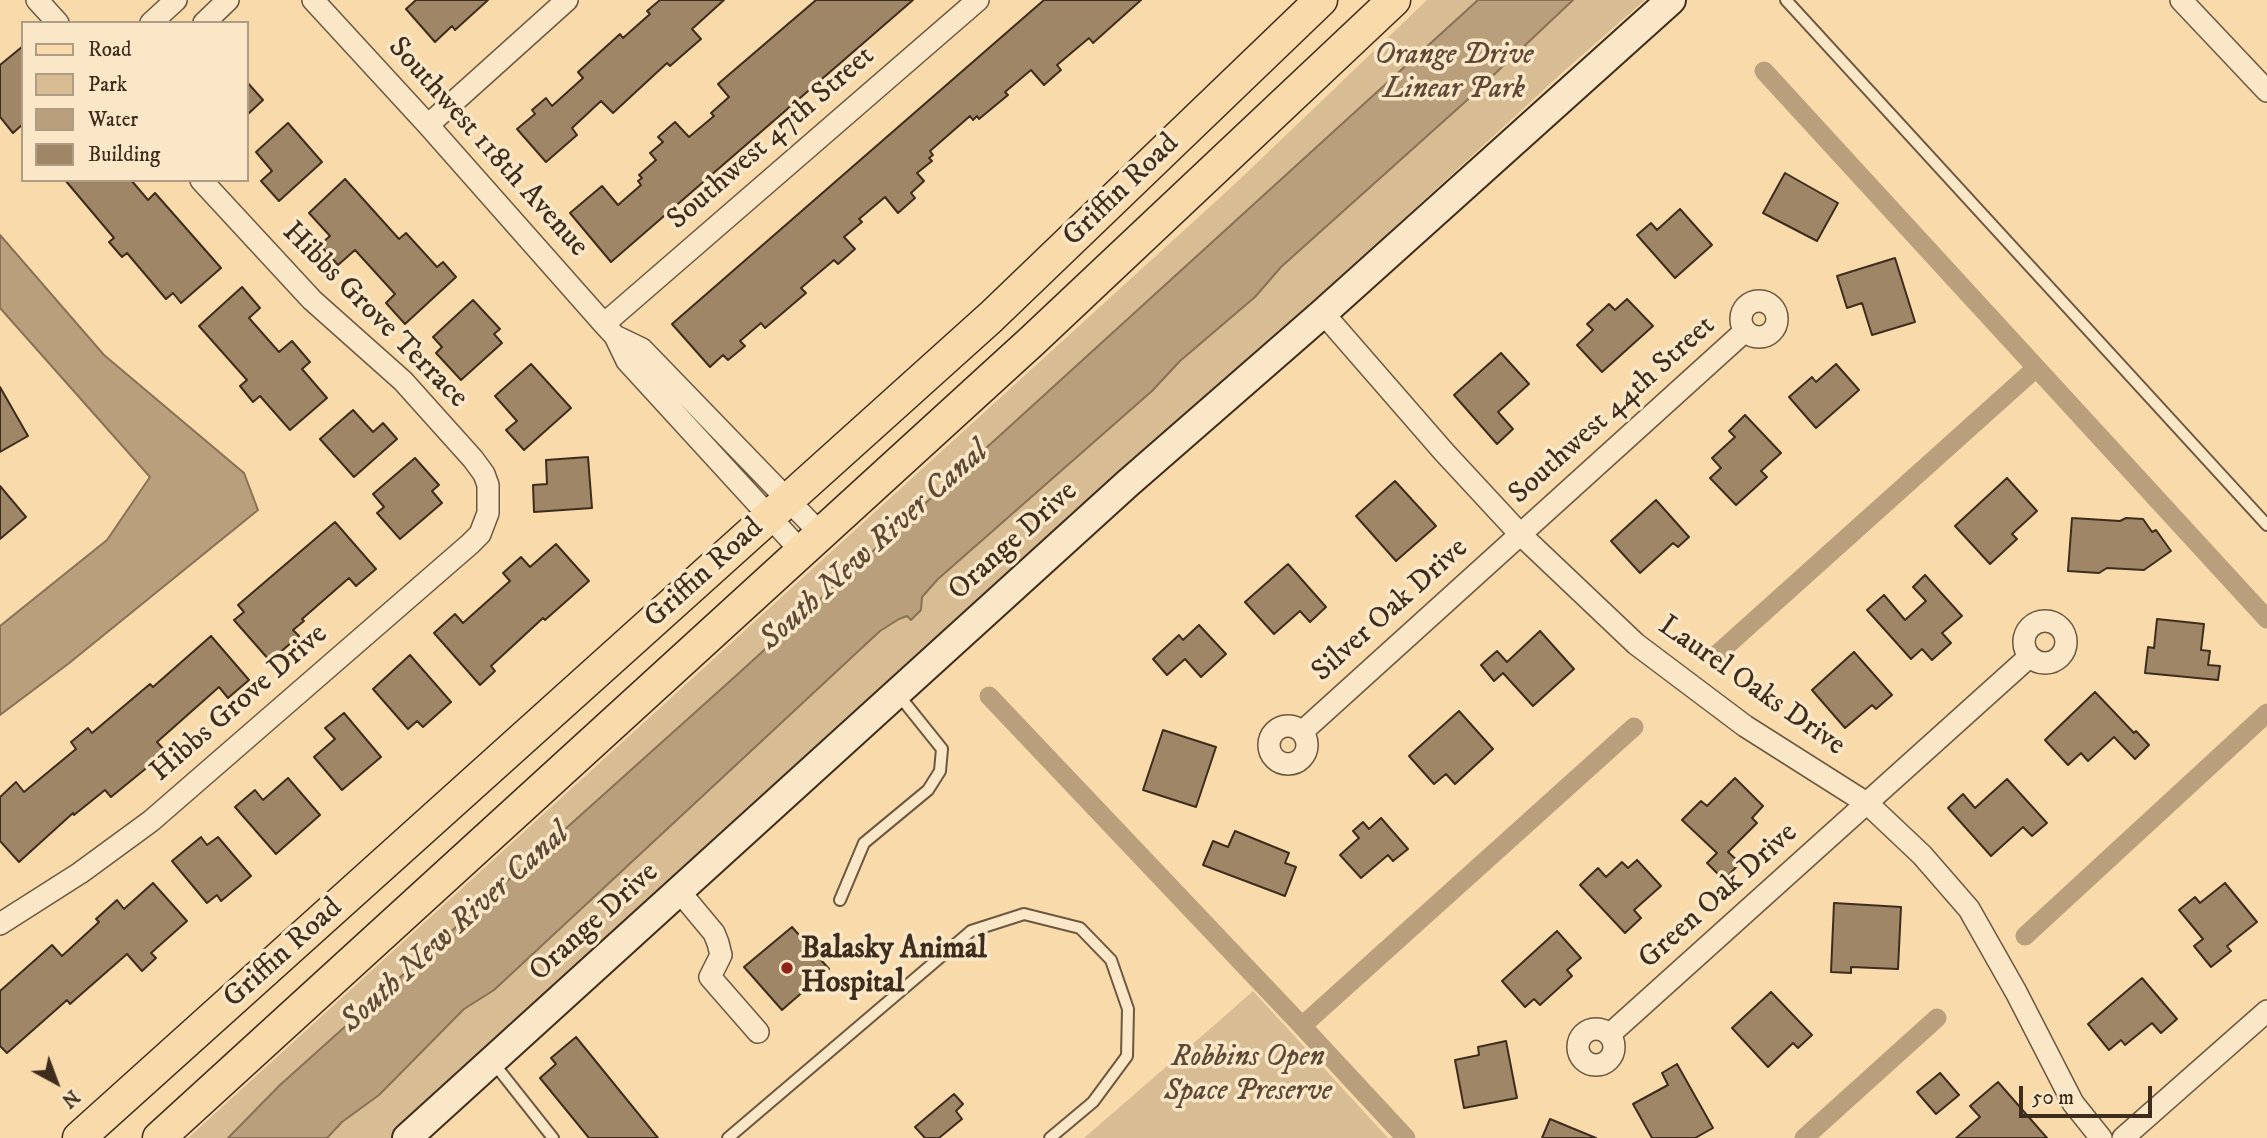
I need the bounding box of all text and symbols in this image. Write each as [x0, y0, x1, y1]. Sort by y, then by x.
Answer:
legend [21, 21, 248, 182]
street label: Southwest 118th Avenue [379, 31, 595, 265]
text: Road [88, 37, 132, 63]
street label: Southwest 47th Street [661, 39, 883, 239]
park label: Orange Drive Linear Park [1374, 39, 1534, 110]
text: Park [88, 72, 127, 98]
text: Water [88, 107, 138, 133]
street label: Griffin Road [1056, 127, 1188, 255]
text: Building [88, 142, 160, 168]
street label: Hibbs Grove Terrace [273, 215, 475, 417]
street label: Southwest 44th Street [1503, 309, 1723, 513]
water label: South New River Canal [753, 434, 997, 660]
street label: Orange Drive [942, 475, 1086, 609]
street label: Griffin Road [638, 511, 772, 637]
street label: Silver Oak Drive [1306, 532, 1476, 690]
street label: Laurel Oaks Drive [1651, 609, 1851, 765]
street label: Hibbs Grove Drive [144, 617, 336, 791]
water label: South New River Canal [334, 816, 578, 1042]
street label: Green Oak Drive [1632, 816, 1806, 978]
street label: Orange Drive [523, 856, 667, 990]
street label: Griffin Road [217, 891, 351, 1017]
place label: Balasky Animal Hospital [801, 933, 987, 1004]
marker: Balasky Animal Hospital [779, 960, 795, 976]
park label: Robbins Open Space Preserve [1164, 1041, 1332, 1112]
north arrow [21, 1047, 91, 1117]
scale bar [2022, 1072, 2155, 1116]
text: N [57, 1084, 84, 1112]
text: 50 m [2032, 1085, 2074, 1111]

